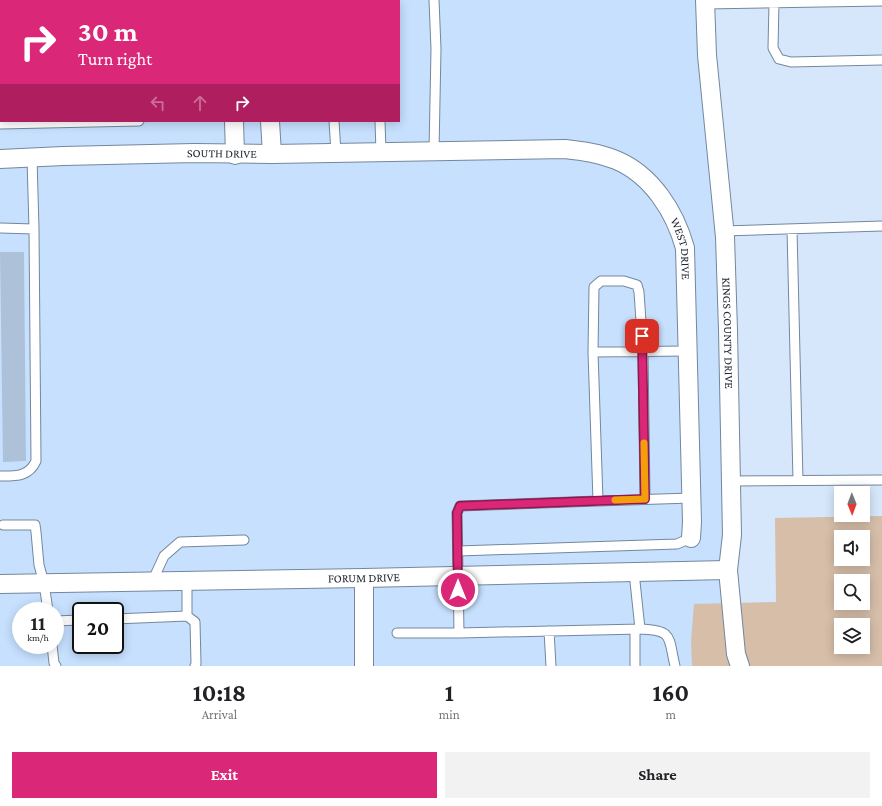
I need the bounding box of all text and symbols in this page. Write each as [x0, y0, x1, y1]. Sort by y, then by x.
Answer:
icon: right [12, 16, 64, 68]
text: 30 m [78, 16, 138, 47]
text: Turn right [78, 49, 152, 69]
icon: left [147, 92, 169, 114]
icon: ahead [189, 92, 211, 114]
icon: right [231, 92, 253, 114]
street label: SOUTH DRIVE [187, 146, 257, 161]
street label: WEST DRIVE [667, 215, 693, 280]
street label: KINGS COUNTY DRIVE [719, 277, 736, 389]
pin [625, 319, 659, 353]
icon: arrive [631, 325, 653, 347]
north arrow [834, 486, 870, 522]
map controls [834, 486, 870, 654]
button: sound [834, 530, 870, 566]
position arrow [437, 569, 479, 611]
street label: FORUM DRIVE [328, 570, 401, 586]
button: search [834, 574, 870, 610]
speed limit sign: 20 [72, 602, 124, 654]
text: 11 [31, 612, 45, 634]
button: layers [834, 618, 870, 654]
text: km/h [27, 632, 49, 643]
text: 10:18 [193, 679, 246, 706]
text: 1 [445, 679, 454, 706]
text: 160 [653, 679, 689, 706]
text: Arrival [202, 707, 237, 722]
text: min [439, 707, 460, 722]
text: m [666, 707, 676, 722]
button: Exit [12, 752, 437, 798]
button: Share [445, 752, 870, 798]

